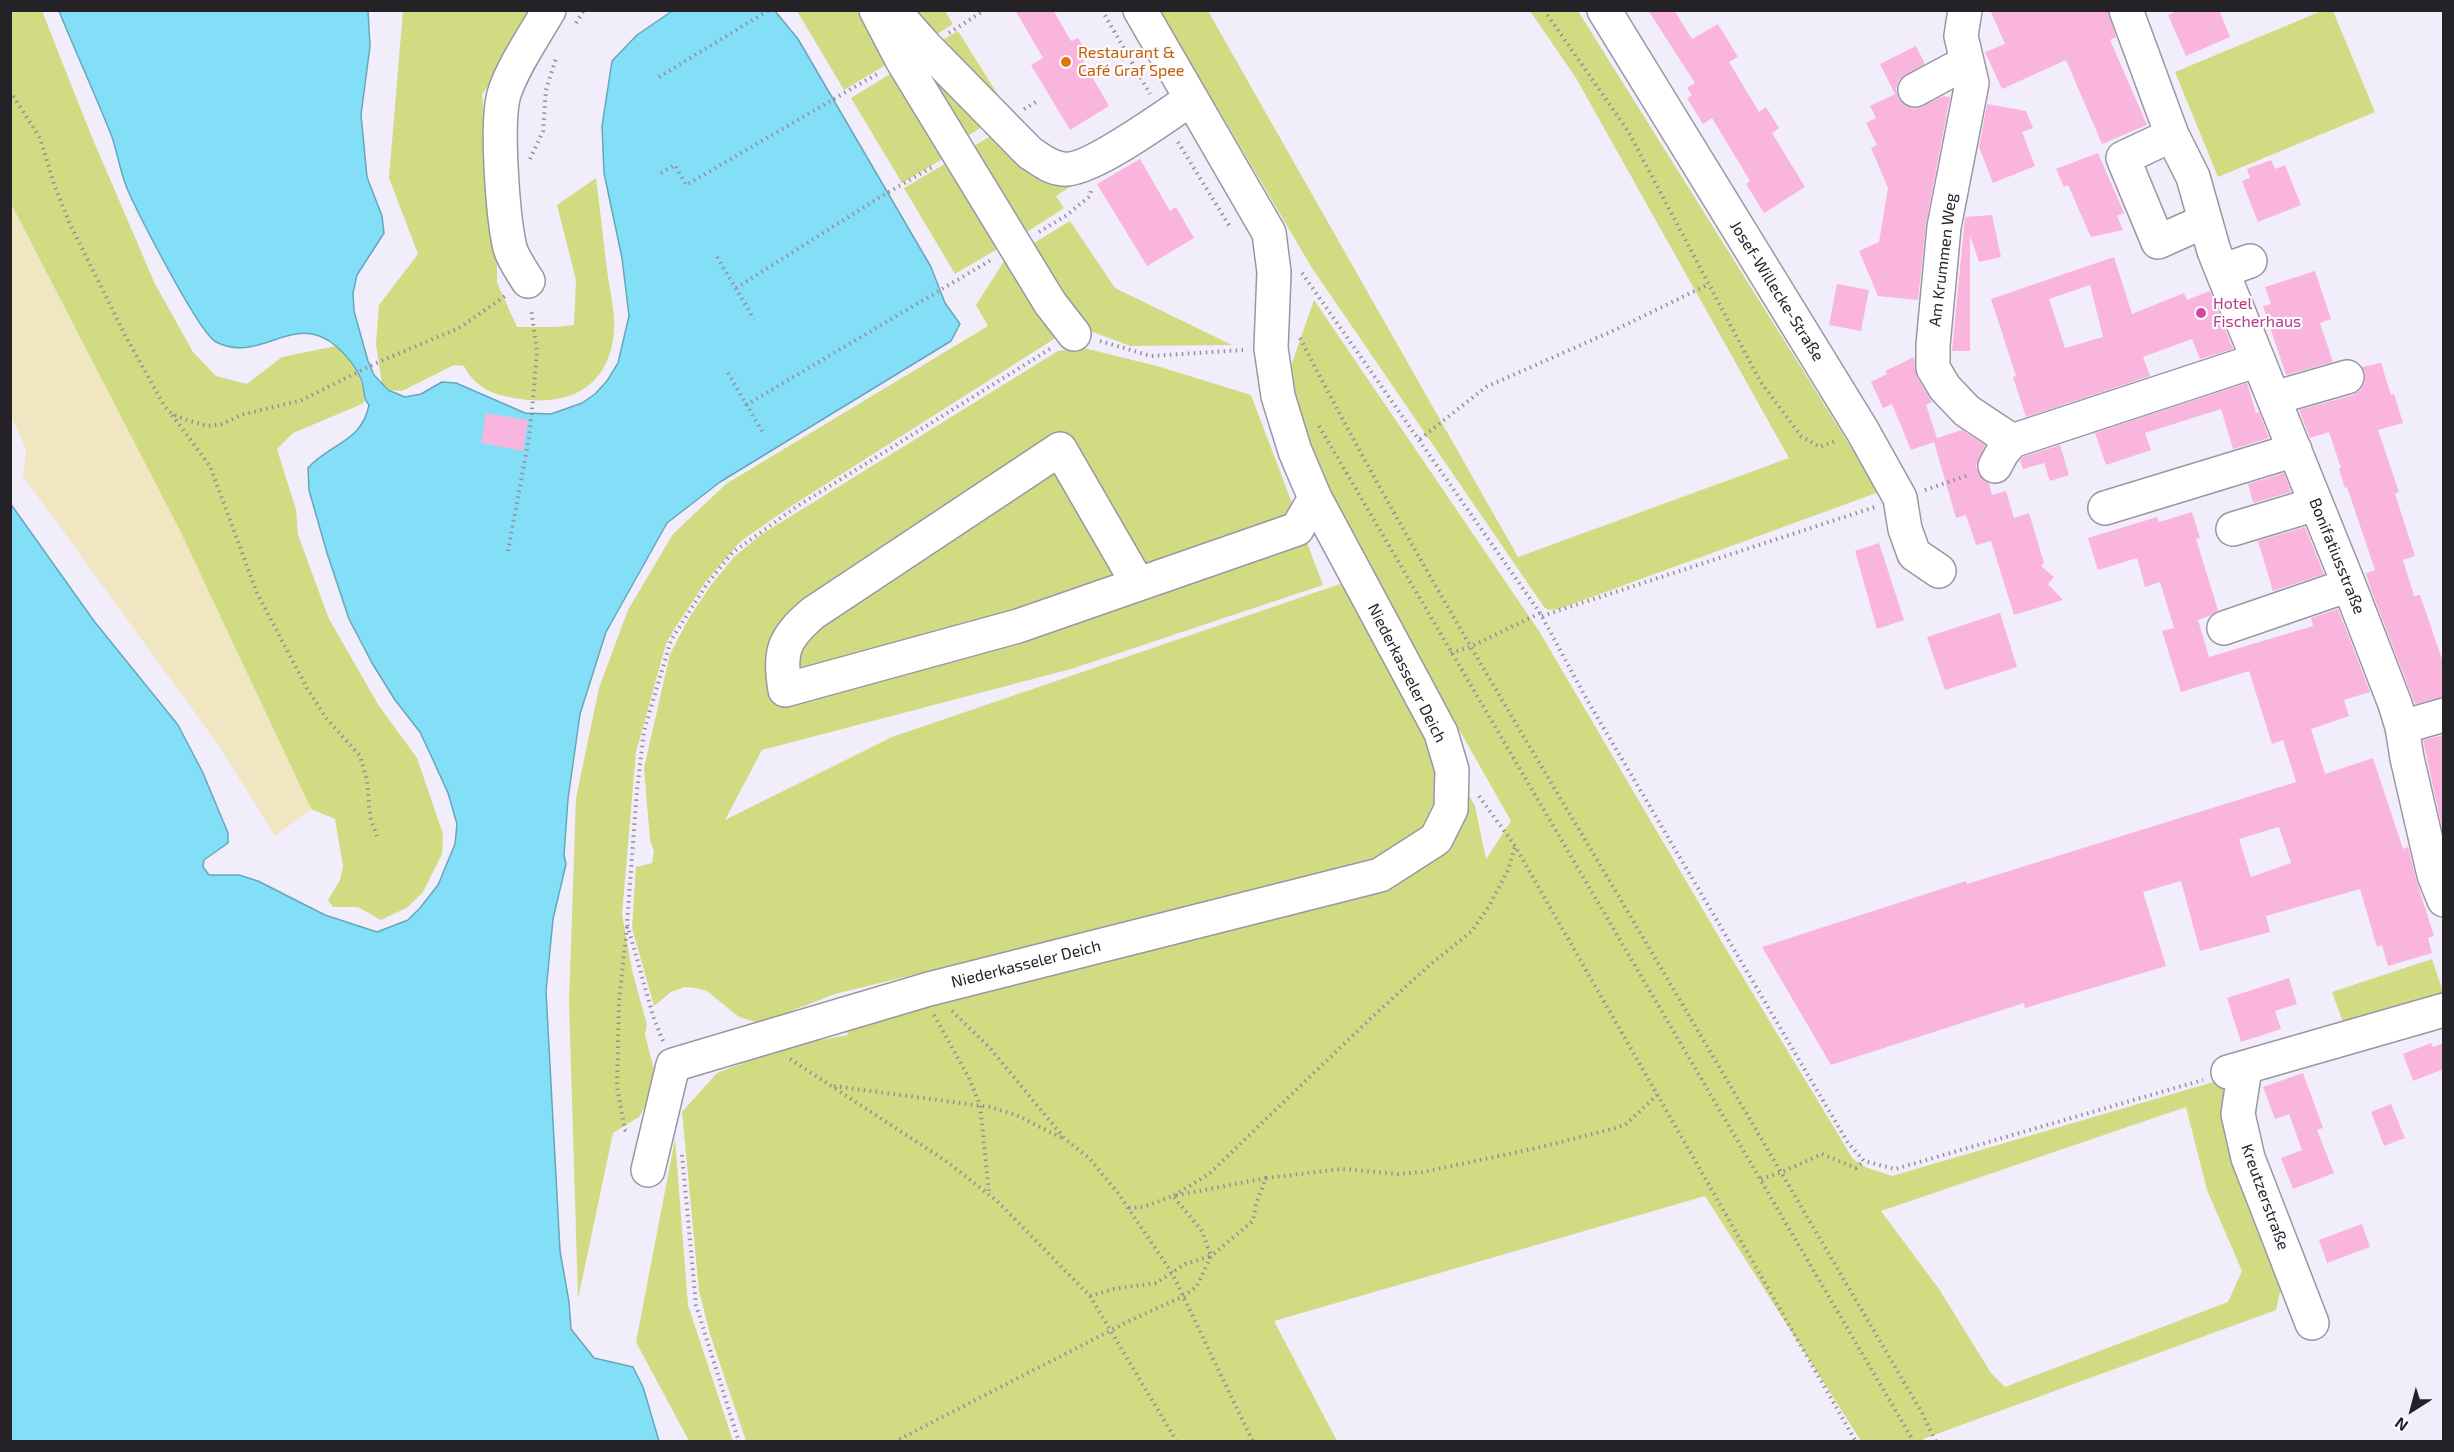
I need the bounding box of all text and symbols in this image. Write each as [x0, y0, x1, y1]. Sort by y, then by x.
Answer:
place label: Restaurant & Café Graf Spee [1078, 43, 1184, 81]
marker: Restaurant & Café Graf Spee [1059, 55, 1073, 69]
street label: Am Krummen Weg [1925, 192, 1961, 328]
street label: Josef-Willecke-Straße [1726, 217, 1828, 365]
place label: Hotel Fischerhaus [2213, 294, 2301, 332]
marker: Hotel Fischerhaus [2194, 306, 2208, 320]
street label: Bonifatiusstraße [2305, 495, 2369, 617]
street label: Niederkasseler Deich [1364, 600, 1450, 746]
street label: Niederkasseler Deich [949, 936, 1103, 992]
street label: Kreutzerstraße [2237, 1141, 2293, 1253]
north arrow [2382, 1380, 2442, 1440]
text: N [2391, 1414, 2411, 1436]

